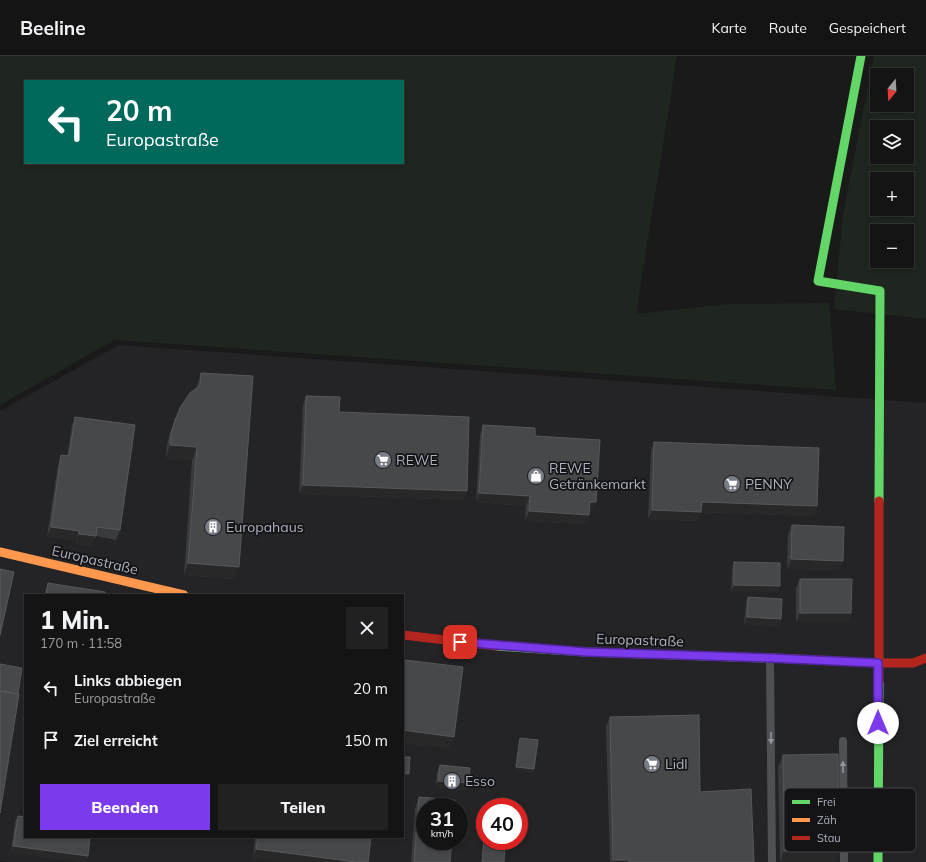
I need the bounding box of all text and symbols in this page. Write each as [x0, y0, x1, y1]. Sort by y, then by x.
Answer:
text: Beeline [20, 16, 86, 40]
text: Karte [712, 19, 747, 37]
text: Route [769, 19, 807, 37]
text: Gespeichert [829, 19, 906, 37]
north arrow [870, 68, 914, 112]
map controls [870, 68, 914, 268]
text: 20 m [106, 93, 172, 128]
icon: left [40, 96, 92, 148]
button: layers [870, 120, 914, 164]
text: Europastraße [106, 128, 219, 151]
button: + [870, 172, 914, 216]
button: − [870, 224, 914, 268]
supermarket icon: REWE [373, 450, 393, 470]
place label: REWE [396, 451, 438, 469]
place label: REWE Getränkemarkt [549, 459, 646, 493]
shop icon: REWE Getränkemarkt [526, 466, 546, 486]
supermarket icon: PENNY [722, 474, 742, 494]
place label: PENNY [745, 475, 792, 493]
building icon: Europahaus [203, 517, 223, 537]
place label: Europahaus [226, 518, 304, 536]
street label: Europastraße [50, 541, 140, 579]
text: 1 Min. [40, 605, 110, 635]
button: close [346, 607, 388, 649]
pin [443, 625, 477, 659]
street label: Europastraße [596, 629, 684, 651]
icon: arrive [449, 631, 471, 653]
text: 170 m · 11:58 [40, 635, 122, 651]
text: Links abbiegen [74, 671, 182, 690]
icon: left [40, 677, 62, 699]
text: 20 m [353, 679, 388, 698]
text: Europastraße [74, 690, 156, 706]
position arrow [857, 702, 899, 744]
icon: arrive [40, 729, 62, 751]
text: Ziel erreicht [74, 731, 158, 750]
text: 150 m [344, 731, 388, 750]
one-way arrow [768, 732, 774, 745]
supermarket icon: Lidl [642, 754, 662, 774]
place label: Lidl [665, 755, 688, 773]
one-way arrow [840, 760, 846, 773]
building icon: Esso [442, 771, 462, 791]
place label: Esso [465, 772, 495, 790]
button: Beenden [40, 784, 210, 830]
button: Teilen [218, 784, 388, 830]
legend [784, 788, 916, 852]
text: Frei [817, 795, 836, 809]
speed limit sign: 40 [476, 798, 528, 850]
text: 31 [430, 806, 454, 831]
text: Zäh [817, 813, 837, 827]
text: km/h [431, 827, 453, 840]
text: Stau [817, 831, 841, 845]

